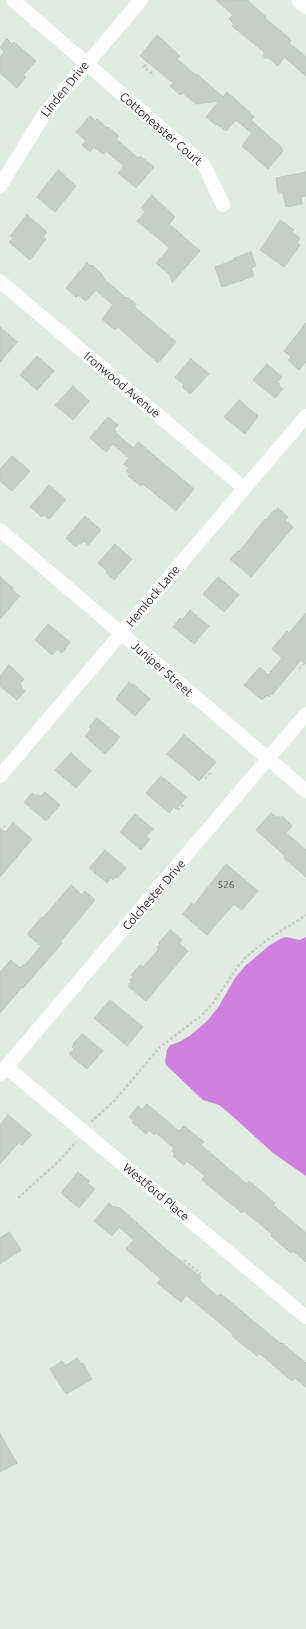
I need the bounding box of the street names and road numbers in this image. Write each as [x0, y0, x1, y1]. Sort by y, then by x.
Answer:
street label: Linden Drive [38, 58, 92, 120]
street label: Cottoneaster Court [117, 89, 205, 169]
street label: Ironwood Avenue [81, 349, 163, 421]
street label: Hemlock Lane [123, 562, 183, 630]
street label: Juniper Street [128, 638, 196, 700]
street label: Colchester Drive [119, 857, 189, 933]
street label: Westford Place [120, 1160, 192, 1224]

